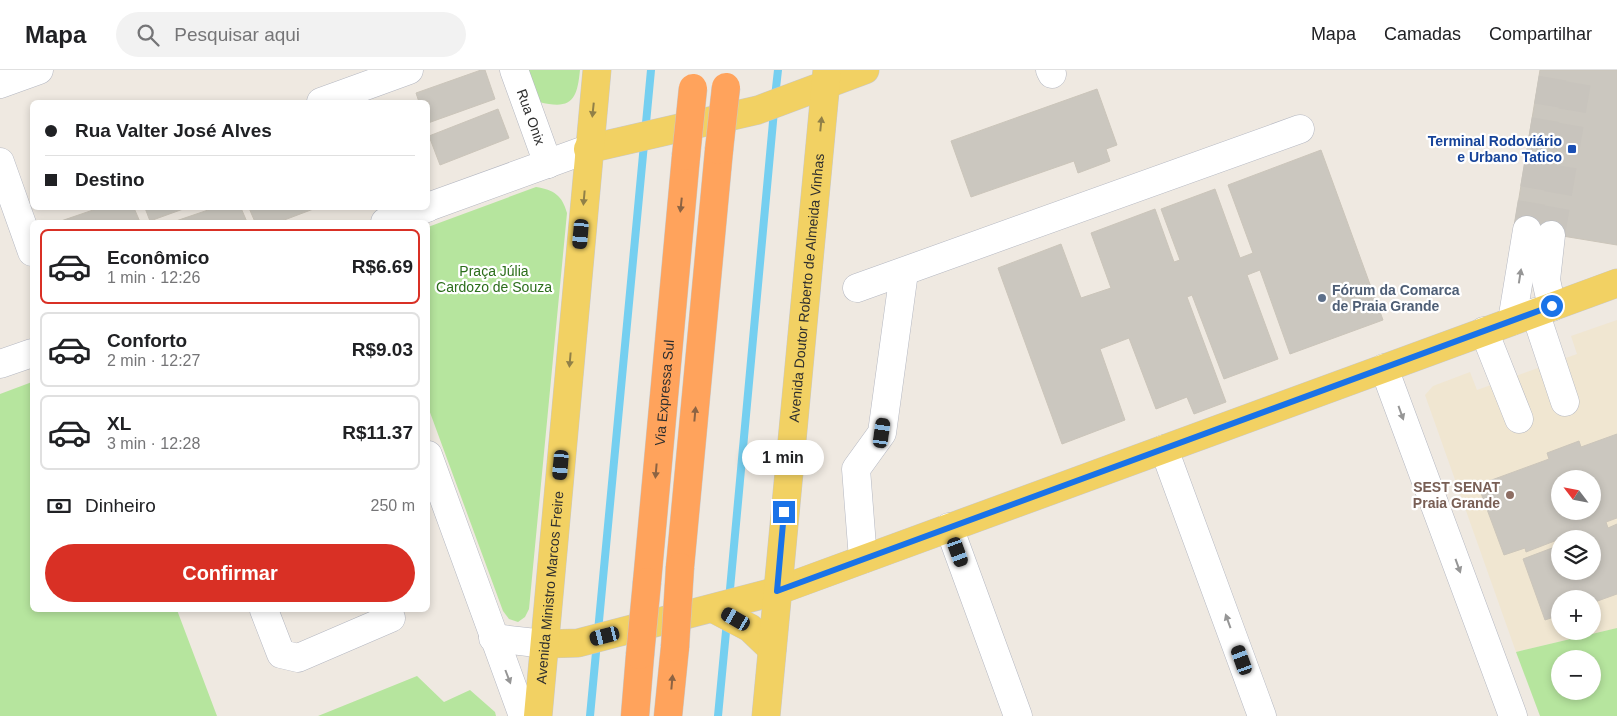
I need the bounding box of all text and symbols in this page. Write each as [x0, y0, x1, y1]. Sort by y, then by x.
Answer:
search box [116, 12, 466, 57]
text: Mapa [25, 21, 86, 48]
icon: search [134, 21, 162, 49]
text: Pesquisar aqui [174, 24, 300, 45]
text: Mapa [1311, 24, 1356, 44]
text: Camadas [1384, 24, 1461, 44]
text: Compartilhar [1489, 24, 1592, 44]
street label: Rua Onix [514, 87, 548, 147]
one-way arrow [589, 102, 597, 118]
one-way arrow [817, 116, 825, 132]
text: Rua Valter José Alves [75, 120, 272, 141]
place label: Terminal Rodoviário e Urbano Tatico [1428, 133, 1562, 165]
marker: Terminal Rodoviário e Urbano Tatico [1566, 143, 1578, 155]
street label: Avenida Doutor Roberto de Almeida Vinhas [786, 153, 827, 423]
text: Destino [75, 169, 145, 190]
one-way arrow [580, 190, 588, 206]
one-way arrow [677, 197, 685, 213]
car [572, 218, 589, 250]
icon: car [47, 244, 92, 289]
text: Econômico [107, 247, 209, 268]
text: R$6.69 [352, 256, 413, 277]
park label: Praça Júlia Cardozo de Souza [436, 263, 552, 295]
one-way arrow [1516, 267, 1524, 283]
text: 1 min · 12:26 [107, 269, 200, 286]
place label: Fórum da Comarca de Praia Grande [1332, 282, 1460, 314]
marker: Fórum da Comarca de Praia Grande [1316, 292, 1328, 304]
route start [1541, 295, 1563, 317]
icon: car [47, 327, 92, 372]
text: Conforto [107, 330, 187, 351]
text: R$9.03 [352, 339, 413, 360]
street label: Via Expressa Sul [652, 339, 677, 447]
text: 2 min · 12:27 [107, 352, 200, 369]
one-way arrow [566, 352, 574, 368]
one-way arrow [691, 406, 699, 422]
one-way arrow [1398, 406, 1405, 421]
icon: car [47, 410, 92, 455]
text: XL [107, 413, 131, 434]
car [872, 417, 891, 449]
text: R$11.37 [342, 422, 413, 443]
text: 3 min · 12:28 [107, 435, 200, 452]
callout: 1 min [743, 440, 825, 474]
car [552, 449, 569, 481]
text: 1 min [762, 449, 804, 466]
one-way arrow [651, 463, 659, 479]
north arrow [1551, 470, 1601, 520]
map controls [1551, 470, 1601, 700]
place label: SEST SENAT Praia Grande [1413, 479, 1500, 511]
marker: SEST SENAT Praia Grande [1504, 489, 1516, 501]
street label: Avenida Ministro Marcos Freire [533, 490, 567, 685]
icon: cash [45, 492, 73, 520]
text: Dinheiro [85, 495, 156, 516]
text: 250 m [371, 497, 415, 514]
route end [773, 501, 795, 523]
button: layers [1551, 530, 1601, 580]
car [945, 535, 970, 569]
button: Confirmar [45, 544, 415, 602]
one-way arrow [1454, 559, 1462, 573]
button: + [1551, 590, 1601, 640]
car [719, 605, 752, 633]
one-way arrow [1224, 613, 1232, 628]
car [588, 625, 621, 647]
car [1229, 643, 1254, 677]
button: − [1551, 650, 1601, 700]
one-way arrow [504, 670, 512, 685]
one-way arrow [668, 673, 676, 689]

